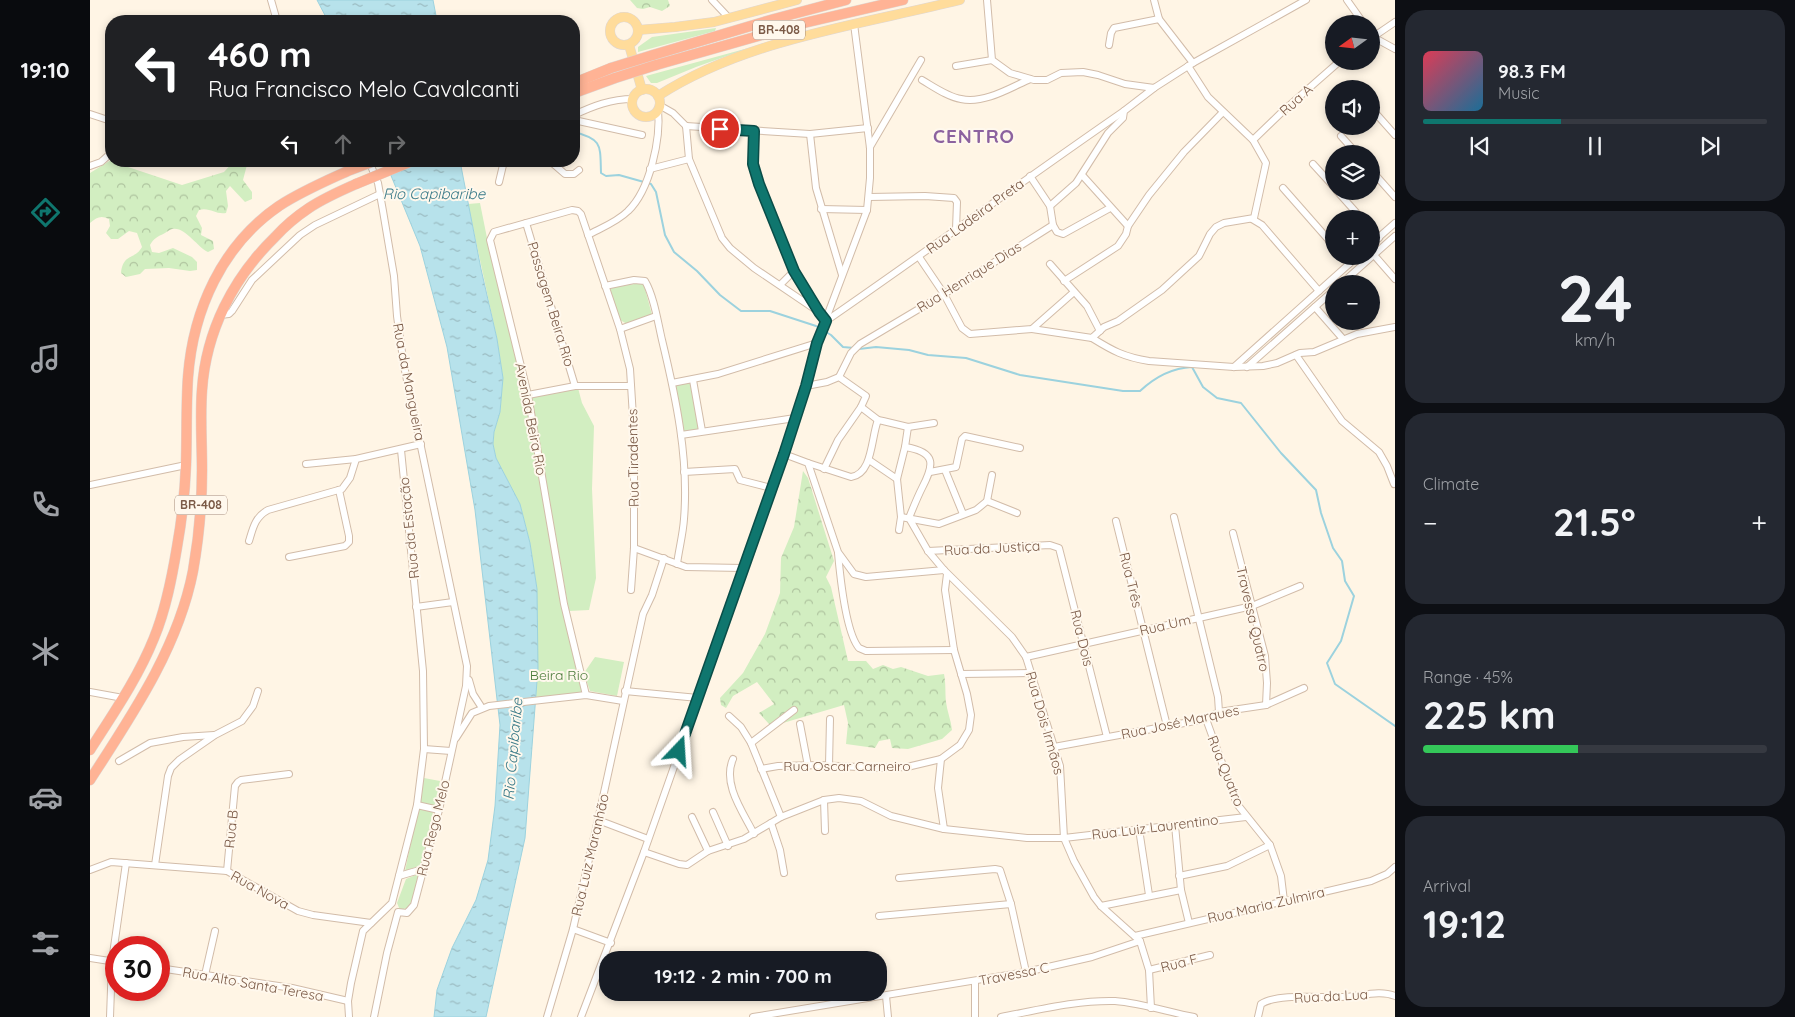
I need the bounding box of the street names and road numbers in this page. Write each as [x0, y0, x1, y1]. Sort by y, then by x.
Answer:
road number: BR-408 [753, 20, 805, 40]
street label: Rua A [1276, 80, 1316, 120]
street label: Rua Ladeira Preta [922, 174, 1028, 258]
street label: Rua Henrique Dias [913, 237, 1025, 317]
street label: Passagem Beira Rio [523, 239, 579, 369]
street label: Rua da Mangueira [389, 322, 429, 442]
street label: Avenida Beira Rio [511, 361, 551, 477]
street label: Rua Tiradentes [623, 409, 643, 507]
street label: Rua da Estação [395, 476, 423, 580]
road number: BR-408 [175, 496, 227, 514]
street label: Rua da Justiça [943, 536, 1041, 560]
street label: Rua Três [1115, 550, 1147, 610]
street label: Travessa Quatro [1232, 565, 1274, 673]
street label: Rua Dois [1066, 608, 1098, 668]
street label: Rua Um [1138, 610, 1192, 640]
street label: Rua Dois Irmãos [1022, 669, 1068, 777]
street label: Rua José Marques [1119, 701, 1241, 743]
street label: Rua Quatro [1204, 733, 1248, 809]
street label: Rua Oscar Carneiro [783, 757, 911, 775]
street label: Rua Rego Melo [412, 778, 454, 878]
street label: Rua Luiz Maranhão [567, 792, 613, 918]
street label: Rua B [220, 809, 242, 849]
street label: Rua Luiz Laurentino [1091, 810, 1219, 844]
street label: Rua Nova [228, 867, 292, 913]
street label: Rua Maria Zulmira [1206, 883, 1326, 927]
street label: Rua F [1159, 950, 1199, 976]
street label: Travessa C [977, 958, 1051, 990]
street label: Rua Alto Santa Teresa [181, 963, 325, 1005]
street label: Rua da Lua [1293, 985, 1369, 1007]

